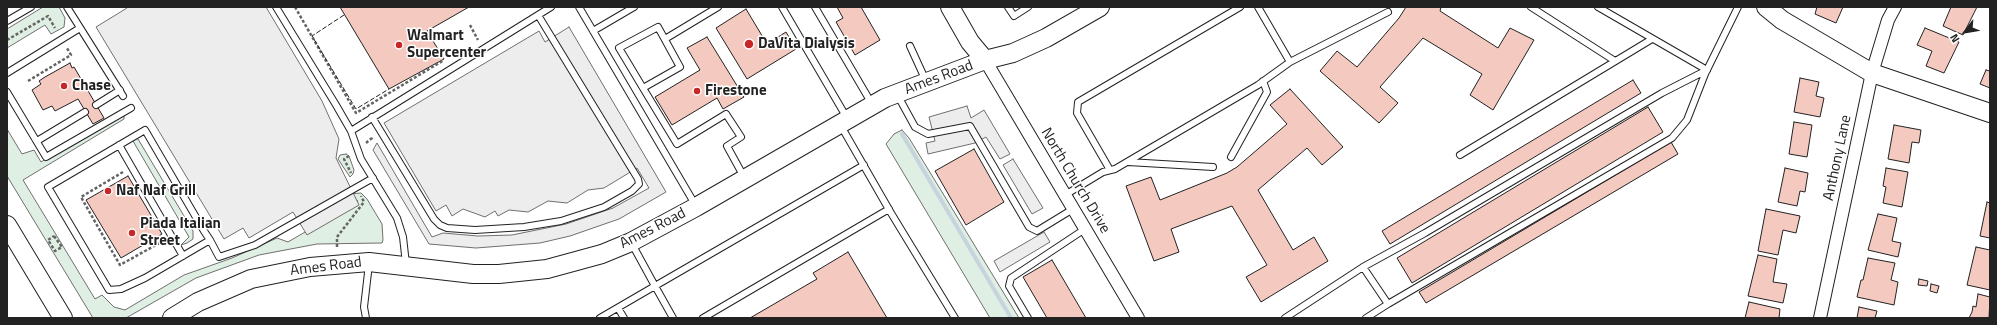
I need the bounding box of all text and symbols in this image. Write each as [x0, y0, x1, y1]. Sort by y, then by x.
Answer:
north arrow [1945, 12, 1985, 52]
place label: Walmart Supercenter [407, 27, 486, 62]
text: N [1946, 31, 1964, 46]
place label: DaVita Dialysis [758, 35, 855, 53]
marker: DaVita Dialysis [743, 38, 755, 50]
marker: Walmart Supercenter [394, 40, 404, 50]
street label: Ames Road [902, 57, 976, 99]
place label: Chase [72, 77, 111, 95]
marker: Chase [59, 81, 69, 91]
place label: Firestone [705, 82, 767, 100]
marker: Firestone [692, 86, 702, 96]
street label: Anthony Lane [1820, 114, 1856, 202]
street label: North Church Drive [1036, 125, 1114, 237]
place label: Naf Naf Grill [116, 182, 196, 200]
marker: Naf Naf Grill [103, 186, 113, 196]
street label: Ames Road [617, 205, 689, 253]
place label: Piada Italian Street [140, 215, 221, 250]
marker: Piada Italian Street [127, 228, 137, 238]
street label: Ames Road [289, 254, 363, 280]

